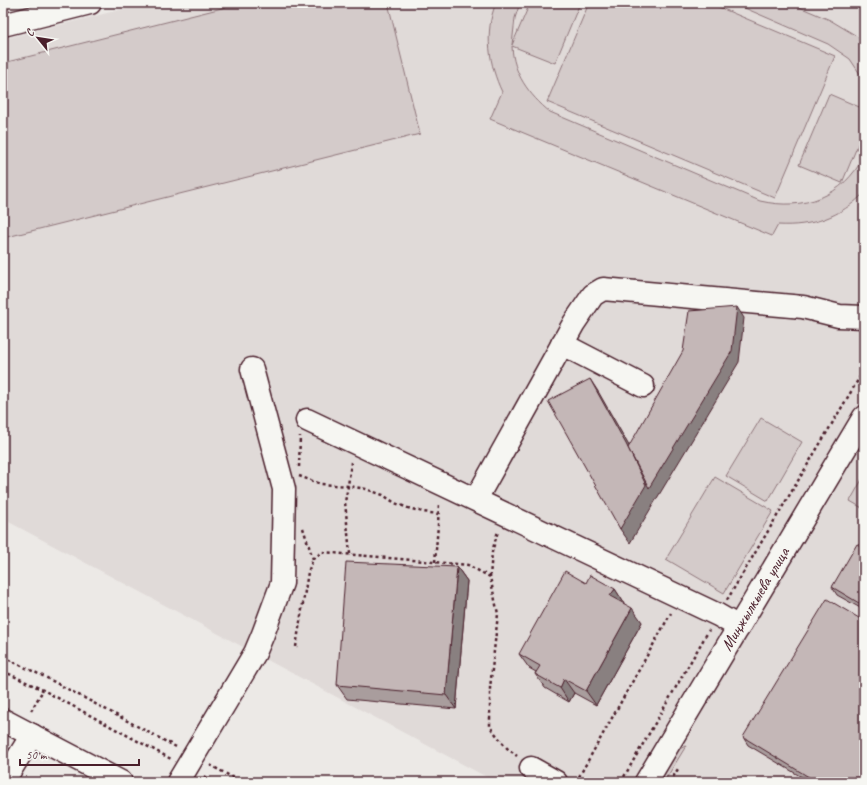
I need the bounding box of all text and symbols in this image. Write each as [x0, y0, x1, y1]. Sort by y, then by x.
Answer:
north arrow [18, 18, 58, 58]
text: С [22, 26, 38, 39]
street label: Миңжылкыева улица [716, 543, 795, 654]
scale bar [20, 741, 139, 767]
text: 50 m [26, 747, 48, 763]

